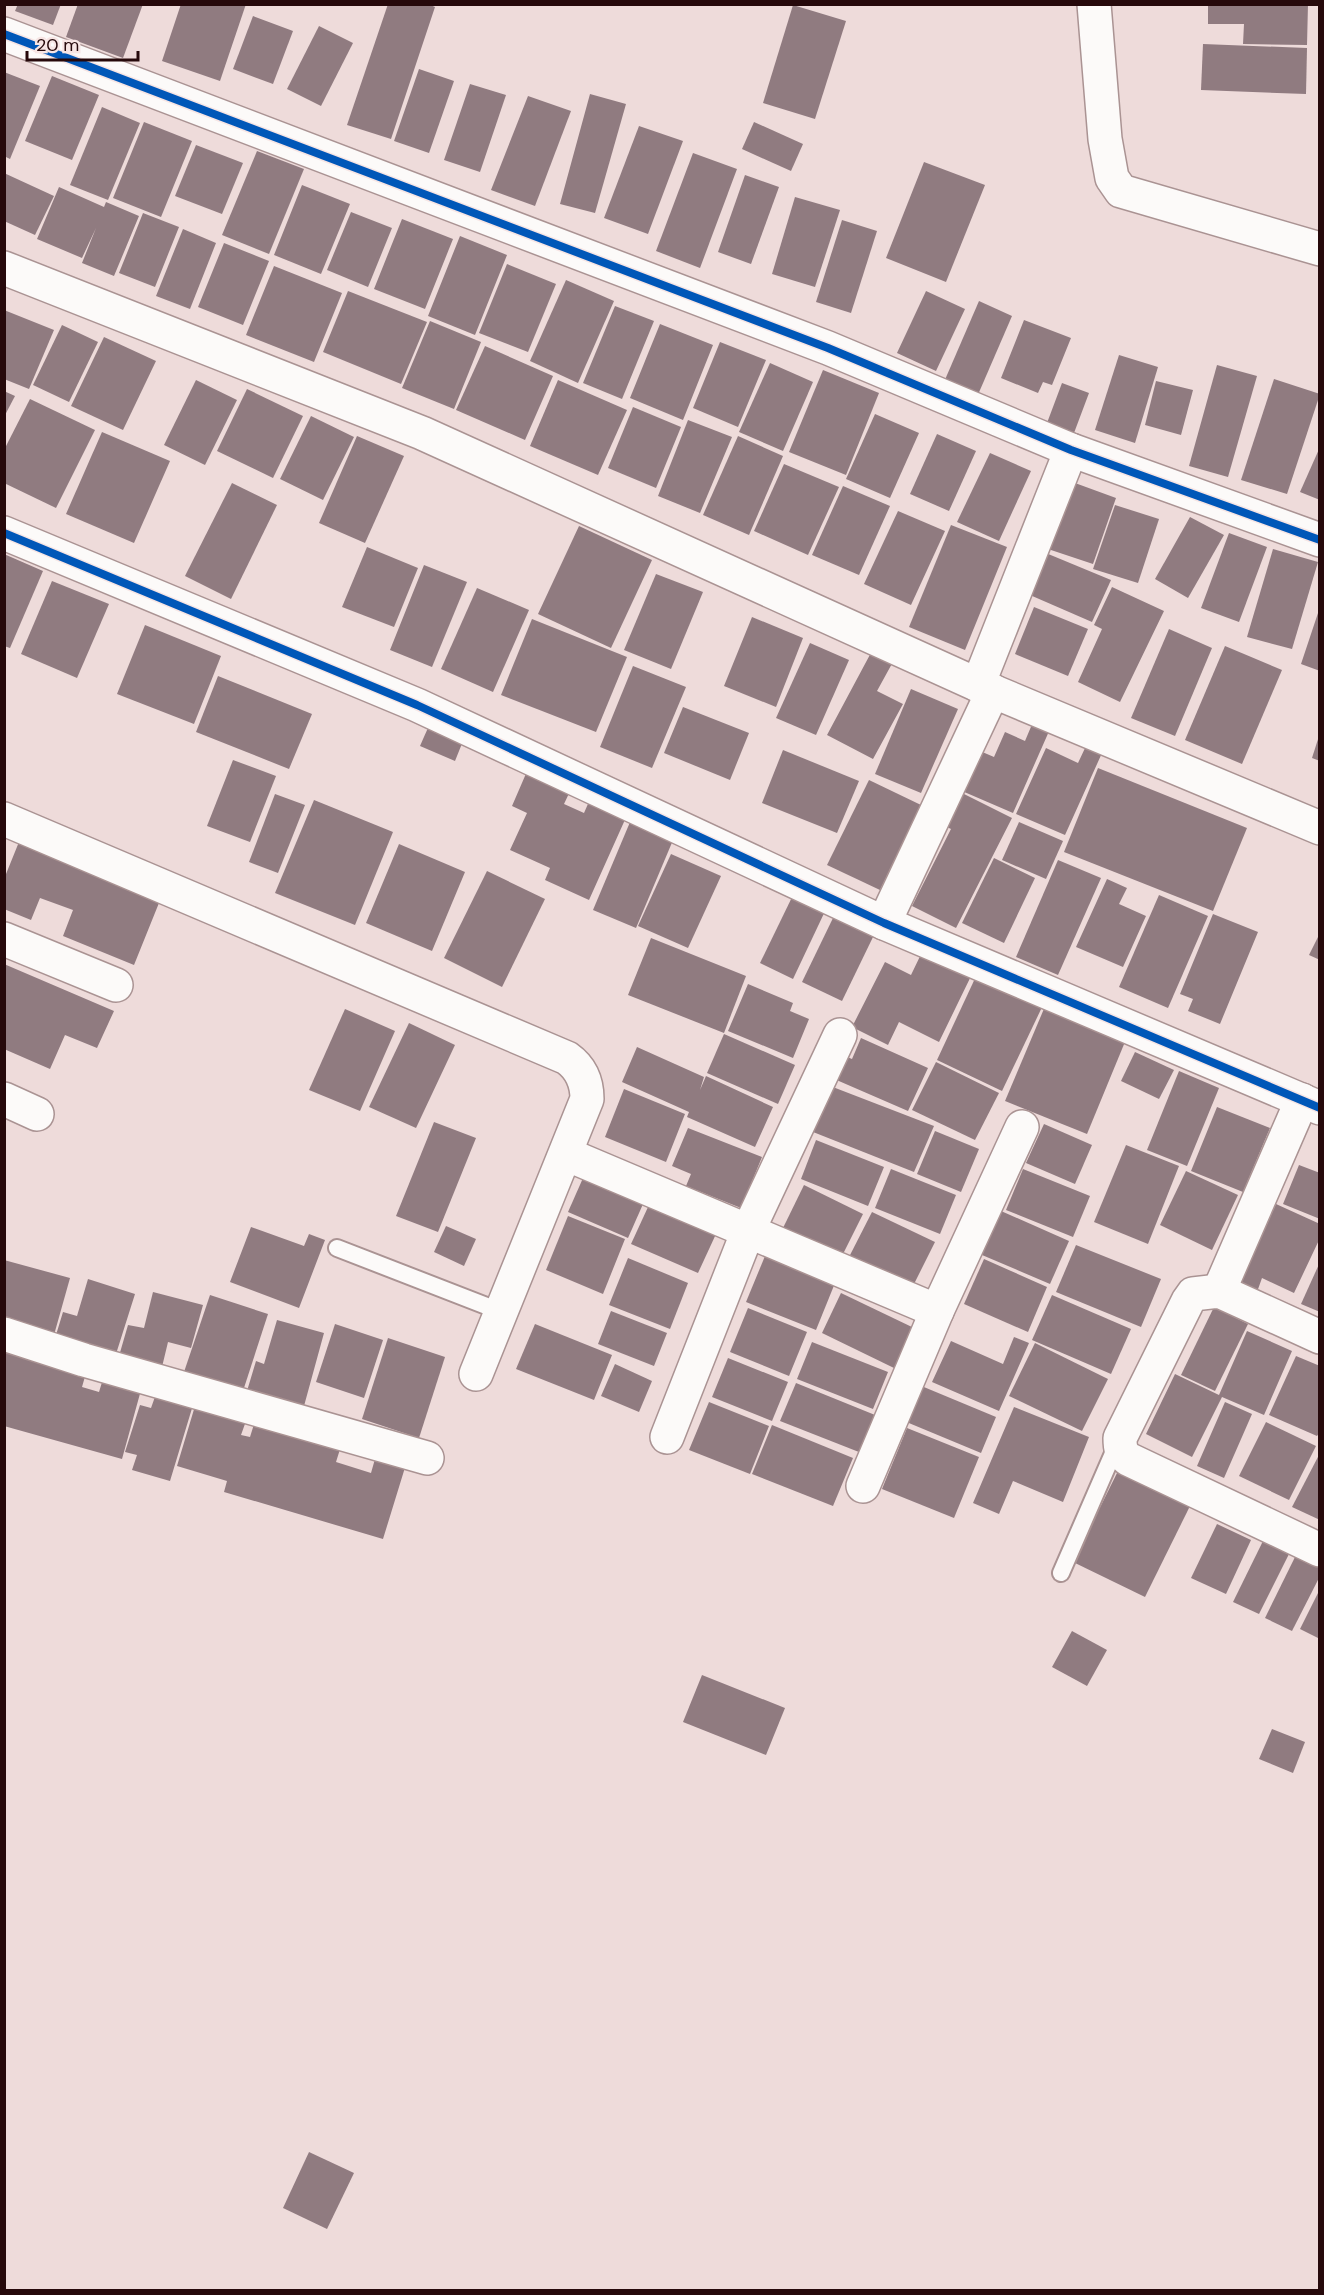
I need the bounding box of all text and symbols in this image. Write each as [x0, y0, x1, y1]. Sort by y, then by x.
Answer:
scale bar [27, 24, 138, 62]
text: 20 m [36, 33, 79, 57]

